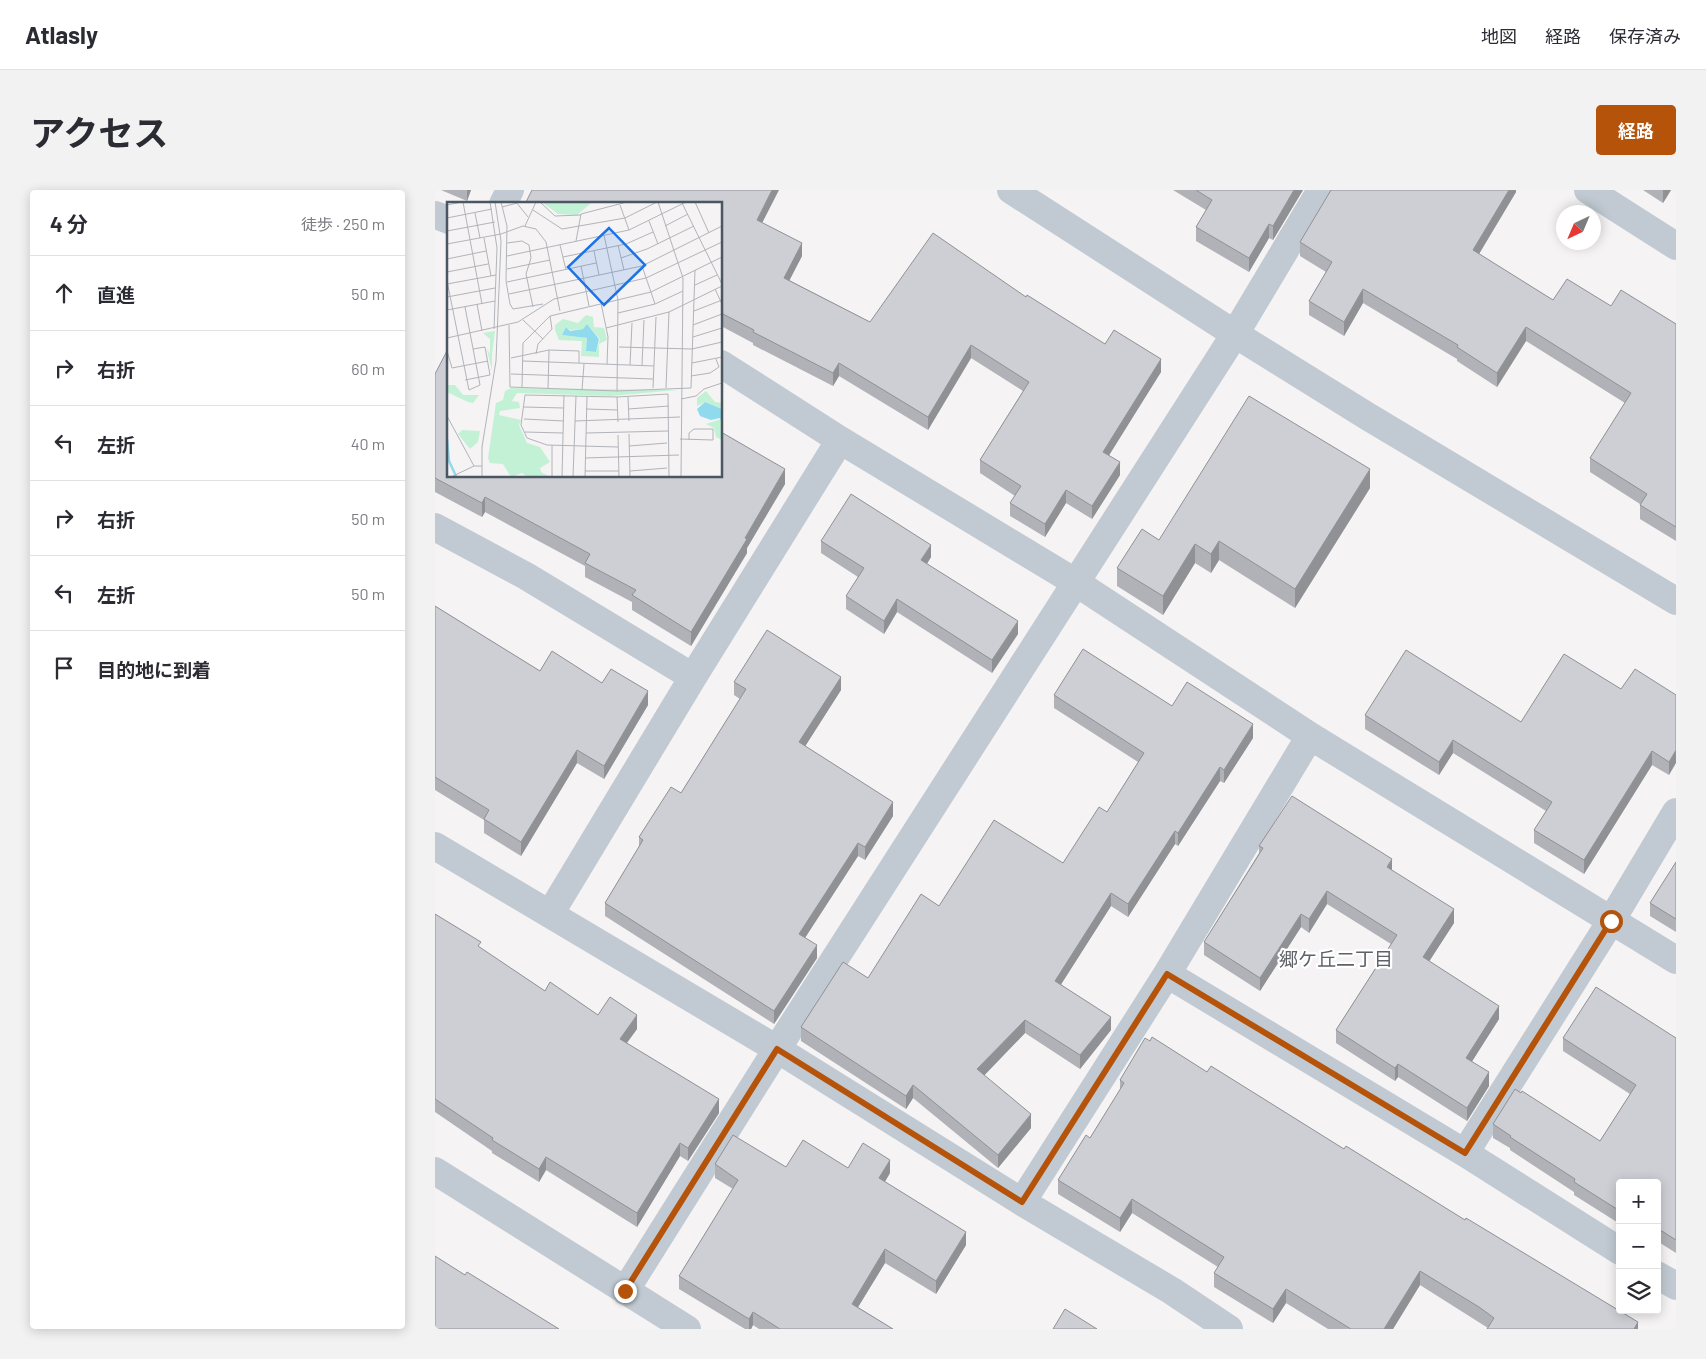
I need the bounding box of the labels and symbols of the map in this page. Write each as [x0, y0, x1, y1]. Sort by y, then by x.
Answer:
inset map [447, 202, 723, 478]
north arrow [1556, 205, 1601, 250]
route start [1600, 910, 1623, 933]
district label: 郷ケ丘二丁目 [1279, 947, 1393, 970]
route end [614, 1280, 637, 1303]

